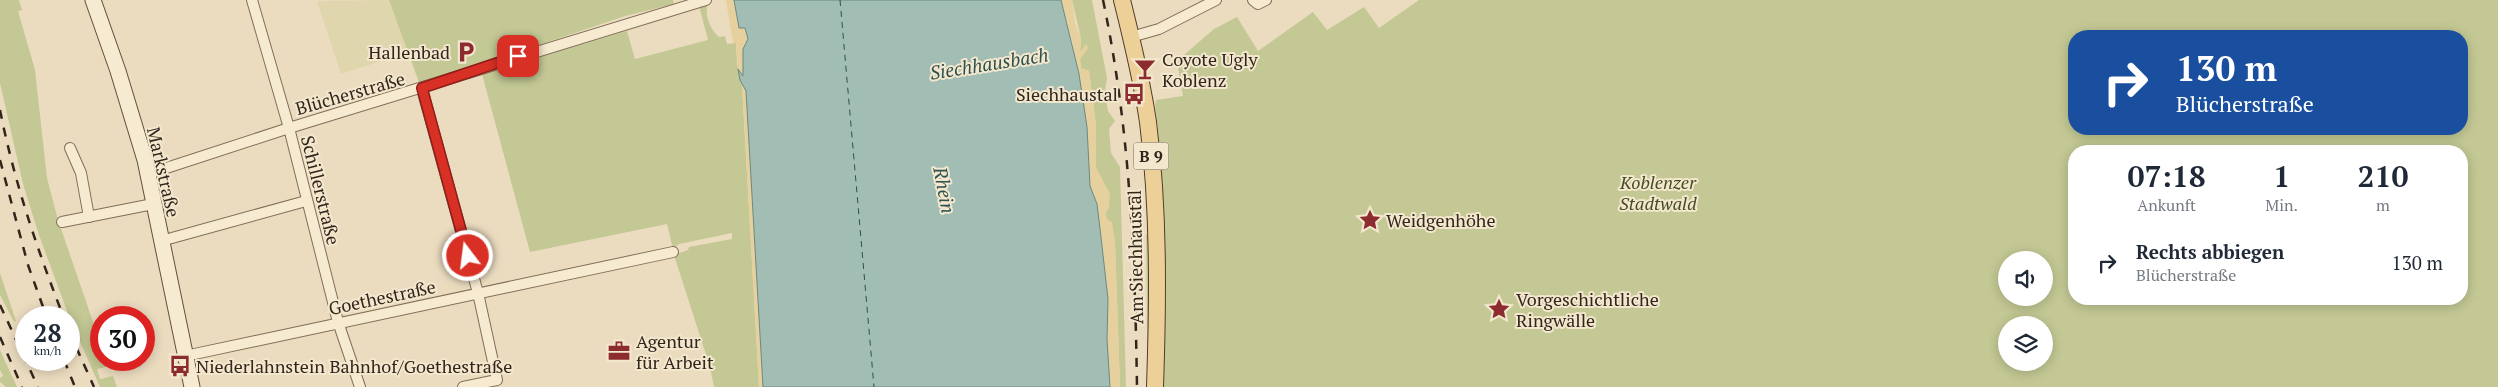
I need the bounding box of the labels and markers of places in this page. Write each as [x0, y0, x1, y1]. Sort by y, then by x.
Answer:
pin [497, 35, 539, 77]
parking icon: Hallenbad [453, 39, 479, 65]
place label: Hallenbad [368, 40, 450, 64]
place label: Coyote Ugly Koblenz [1162, 47, 1258, 92]
bar icon: Coyote Ugly Koblenz [1132, 56, 1158, 82]
bus stop icon: Siechhaustal [1121, 81, 1147, 107]
place label: Siechhaustal [1016, 82, 1118, 106]
place icon: Weidgenhöhe [1357, 207, 1383, 233]
place label: Weidgenhöhe [1386, 208, 1495, 232]
place label: Vorgeschichtliche Ringwälle [1516, 287, 1659, 332]
place icon: Vorgeschichtliche Ringwälle [1486, 296, 1512, 322]
place label: Agentur für Arbeit [636, 329, 714, 374]
office icon: Agentur für Arbeit [606, 338, 632, 364]
bus stop icon: Niederlahnstein Bahnhof/Goethestraße [167, 353, 193, 379]
place label: Niederlahnstein Bahnhof/Goethestraße [196, 354, 512, 378]

